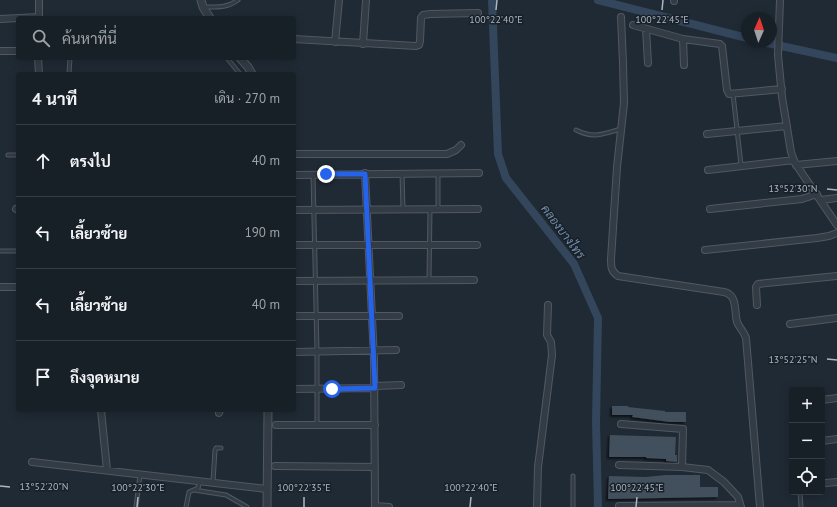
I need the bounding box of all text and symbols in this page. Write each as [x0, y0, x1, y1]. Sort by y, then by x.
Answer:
north arrow [741, 12, 777, 48]
text: 100°22'40"E [469, 13, 523, 26]
text: 100°22'45"E [635, 13, 689, 26]
search box [16, 16, 296, 60]
icon: search [30, 27, 52, 49]
text: ค้นหาที่นี่ [62, 29, 117, 48]
text: 4 นาที [32, 88, 77, 110]
text: เดิน · 270 m [214, 90, 280, 107]
icon: ahead [32, 150, 54, 172]
text: ตรงไป [70, 152, 111, 171]
text: 40 m [252, 152, 280, 169]
route end [317, 165, 335, 183]
text: 13°52'30"N [768, 182, 818, 195]
water label: คลองบางไทร [538, 202, 589, 263]
icon: left [32, 222, 54, 244]
text: เลี้ยวซ้าย [70, 224, 127, 243]
text: 190 m [245, 224, 280, 241]
icon: left [32, 294, 54, 316]
text: เลี้ยวซ้าย [70, 296, 127, 315]
text: 40 m [252, 296, 280, 313]
text: 13°52'25"N [768, 353, 818, 366]
icon: arrive [32, 366, 54, 388]
text: ถึงจุดหมาย [70, 368, 140, 387]
route start [323, 380, 341, 398]
map controls [789, 387, 825, 495]
button: + [789, 387, 825, 423]
button: − [789, 423, 825, 459]
button: locate [789, 459, 825, 495]
text: 13°52'20"N [19, 480, 69, 493]
text: 100°22'30"E [111, 481, 165, 494]
text: 100°22'35"E [277, 481, 331, 494]
text: 100°22'40"E [444, 481, 498, 494]
text: 100°22'45"E [610, 481, 664, 494]

